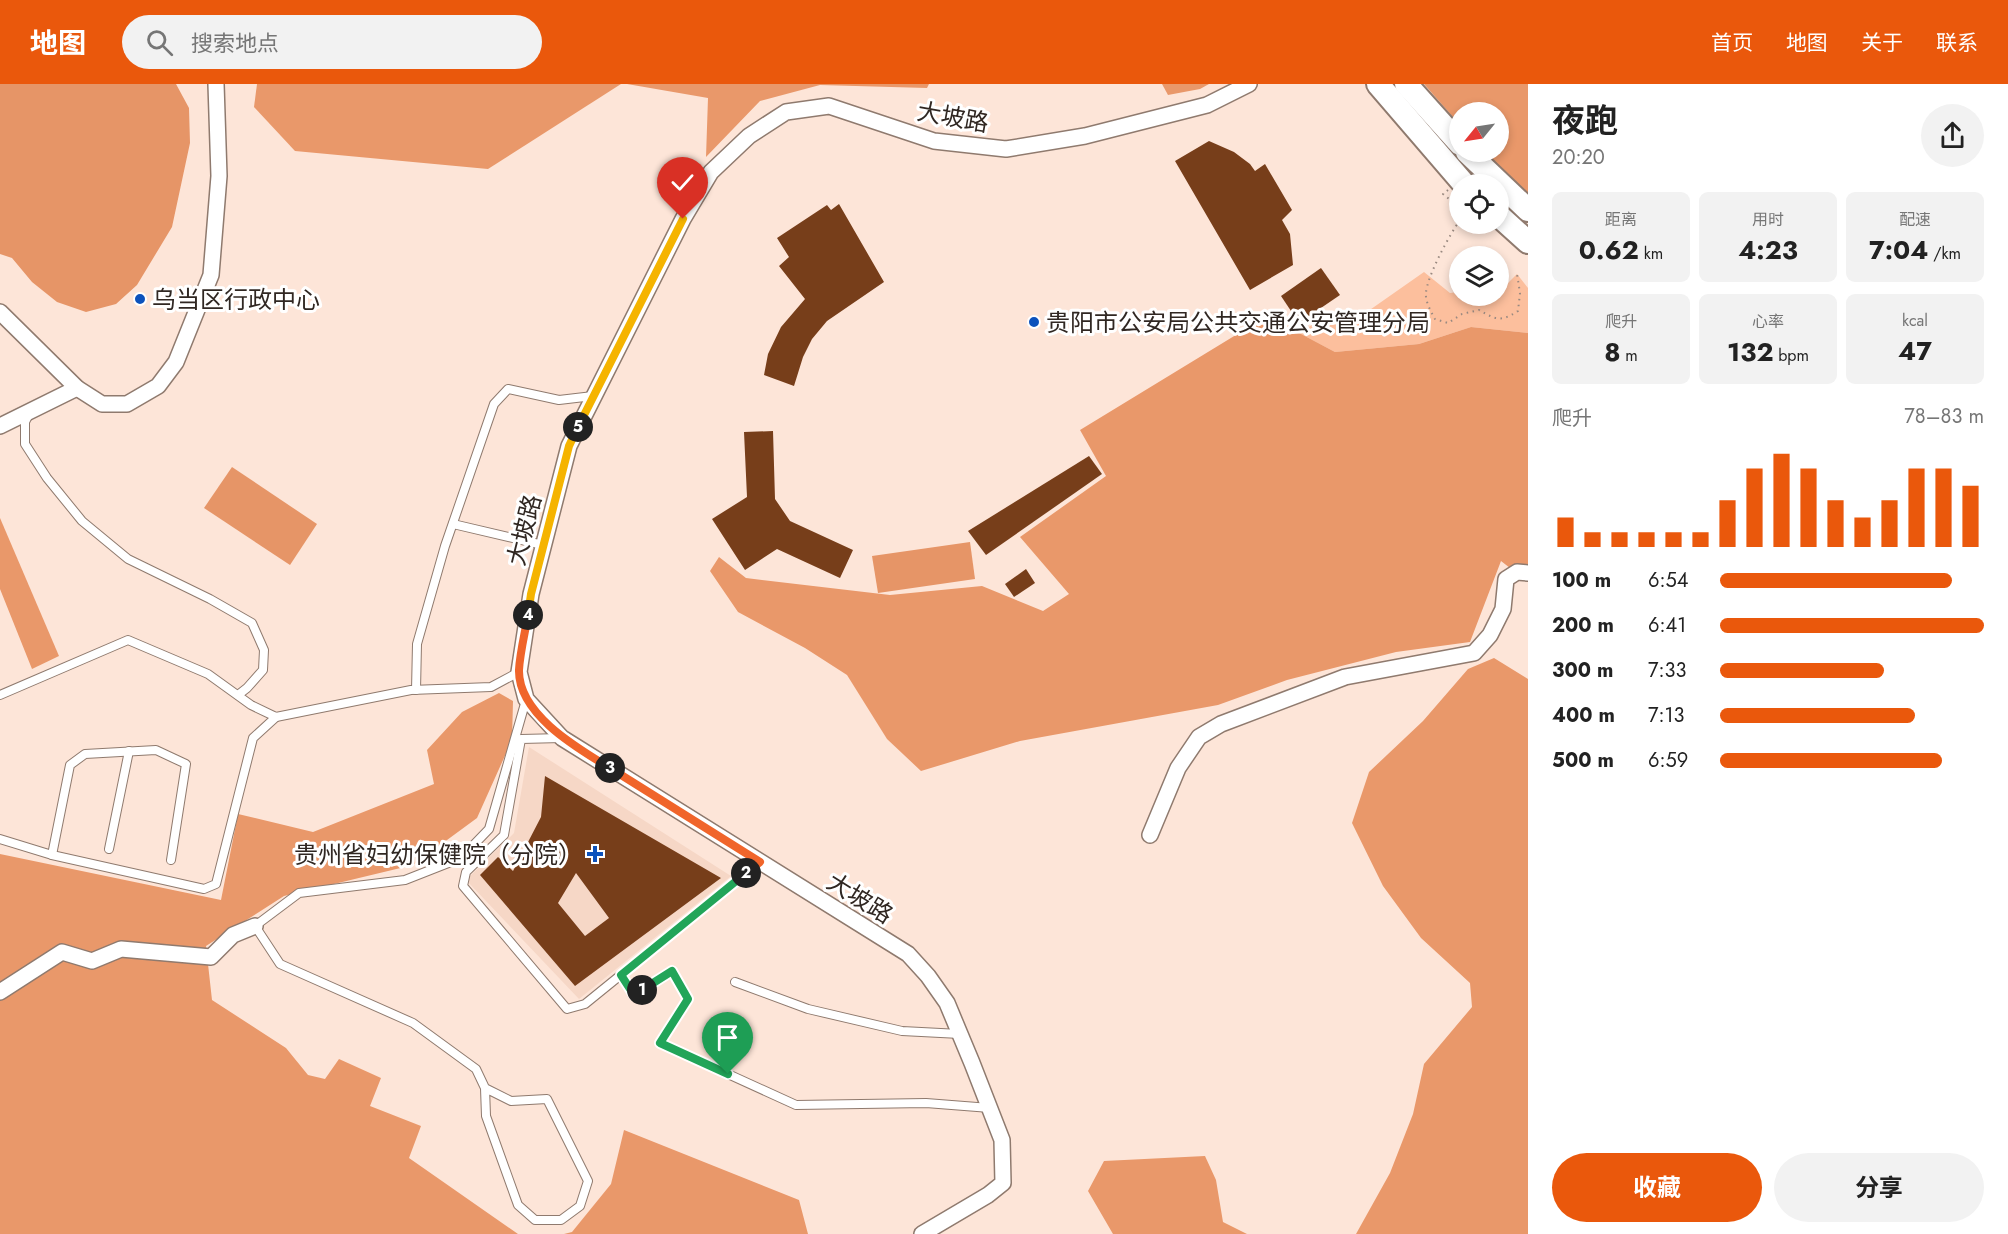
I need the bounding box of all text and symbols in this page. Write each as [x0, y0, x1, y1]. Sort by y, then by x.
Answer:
search box [122, 15, 542, 69]
text: 地图 [30, 23, 86, 64]
icon: search [143, 26, 176, 59]
text: 搜索地点 [191, 27, 279, 59]
text: 首页 [1711, 28, 1753, 58]
text: 地图 [1786, 28, 1828, 58]
text: 关于 [1861, 28, 1903, 58]
text: 联系 [1936, 28, 1978, 58]
street label: 大坡路 [915, 94, 991, 140]
text: 夜跑 [1552, 97, 1618, 144]
north arrow [1449, 102, 1509, 162]
map controls [1449, 102, 1509, 306]
button: share [1921, 104, 1984, 167]
text: 20:20 [1552, 143, 1605, 172]
pin [657, 157, 708, 219]
icon: check [666, 166, 699, 199]
button: locate [1449, 174, 1509, 234]
text: 距离 [1605, 208, 1637, 231]
text: 用时 [1752, 208, 1784, 231]
text: 配速 [1899, 208, 1931, 231]
text: 0.62 [1579, 231, 1639, 269]
text: 4:23 [1738, 231, 1798, 269]
text: 7:04 [1869, 231, 1928, 269]
text: km [1639, 242, 1663, 265]
text: /km [1928, 242, 1961, 265]
button: layers [1449, 246, 1509, 306]
place label: 乌当区行政中心 [152, 282, 320, 317]
marker: 乌当区行政中心 [133, 292, 147, 306]
place label: 贵阳市公安局公共交通公安管理分局 [1046, 305, 1430, 340]
text: kcal [1902, 309, 1928, 332]
text: 爬升 [1605, 310, 1637, 333]
text: 心率 [1752, 310, 1784, 333]
marker: 贵阳市公安局公共交通公安管理分局 [1027, 315, 1041, 329]
text: 47 [1898, 332, 1932, 370]
text: 8 [1604, 333, 1621, 371]
text: 132 [1727, 333, 1773, 371]
text: m [1621, 344, 1638, 367]
text: bpm [1773, 344, 1809, 367]
text: 78–83 m [1904, 402, 1984, 431]
text: 爬升 [1552, 404, 1592, 433]
pin: 5 [563, 412, 593, 442]
text: 5 [573, 415, 583, 438]
street label: 大坡路 [498, 491, 550, 569]
text: 100 m [1552, 566, 1611, 595]
text: 6:54 [1648, 566, 1688, 595]
pin: 4 [513, 600, 543, 630]
text: 4 [522, 603, 534, 626]
text: 200 m [1552, 611, 1614, 640]
text: 6:41 [1648, 611, 1686, 640]
text: 300 m [1552, 656, 1613, 685]
text: 7:33 [1648, 656, 1686, 685]
text: 400 m [1552, 701, 1615, 730]
text: 7:13 [1648, 701, 1684, 730]
text: 500 m [1552, 746, 1614, 775]
text: 6:59 [1648, 746, 1688, 775]
pin: 3 [595, 753, 625, 783]
text: 3 [605, 756, 615, 779]
place label: 贵州省妇幼保健院（分院） [294, 837, 582, 872]
marker: 贵州省妇幼保健院（分院） [586, 845, 604, 863]
pin: 2 [731, 858, 761, 888]
text: 2 [741, 861, 751, 884]
street label: 大坡路 [820, 864, 900, 932]
pin: 1 [627, 975, 657, 1005]
text: 1 [638, 978, 646, 1001]
pin [702, 1012, 753, 1074]
icon: arrive [711, 1021, 744, 1054]
button: 收藏 [1552, 1153, 1762, 1222]
button: 分享 [1774, 1153, 1984, 1222]

